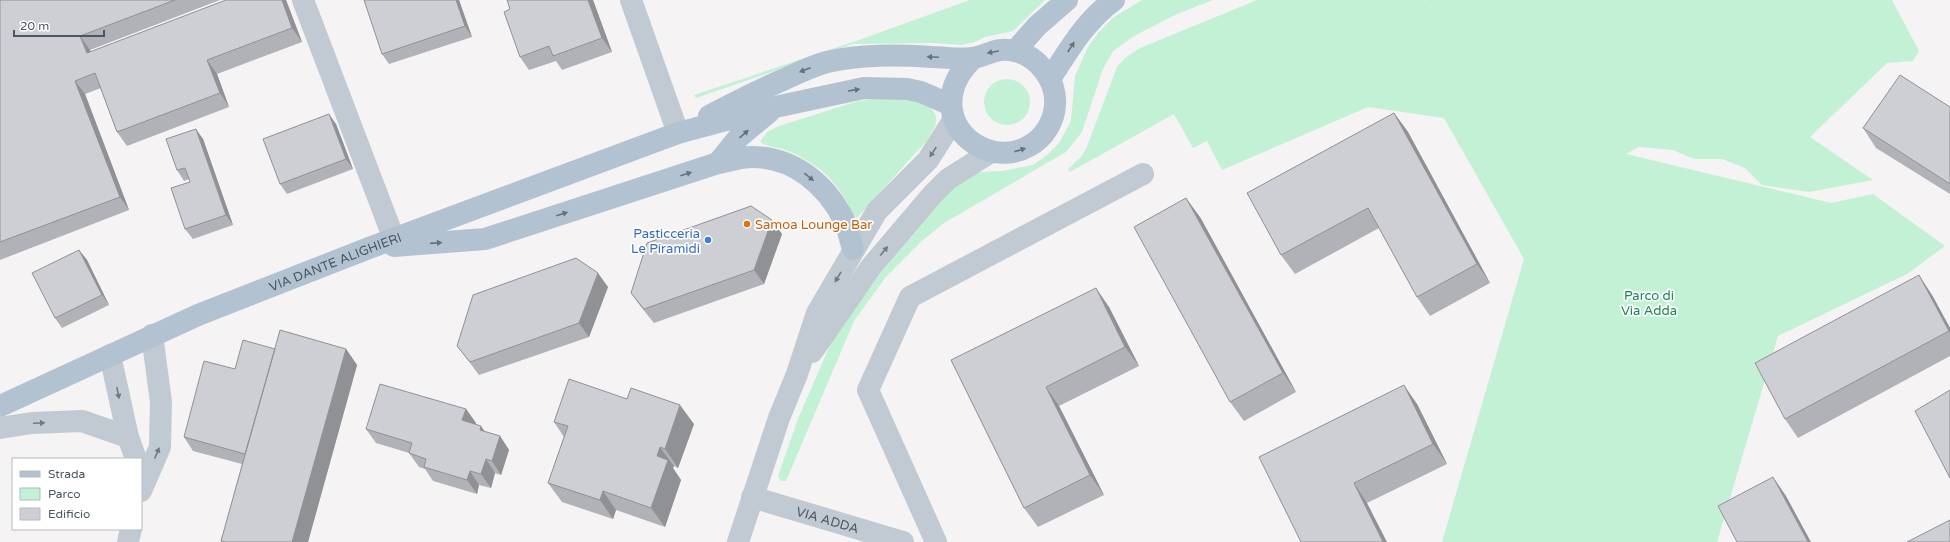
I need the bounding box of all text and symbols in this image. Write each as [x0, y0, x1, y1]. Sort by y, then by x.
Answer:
scale bar [14, 12, 104, 38]
text: 20 m [20, 19, 49, 33]
one-way arrow [1067, 41, 1075, 52]
one-way arrow [987, 49, 999, 55]
one-way arrow [926, 54, 939, 60]
one-way arrow [799, 68, 811, 74]
one-way arrow [848, 87, 860, 93]
one-way arrow [738, 129, 749, 138]
one-way arrow [929, 147, 937, 157]
one-way arrow [1014, 147, 1026, 153]
one-way arrow [680, 171, 692, 177]
one-way arrow [803, 173, 814, 181]
one-way arrow [556, 211, 568, 217]
place label: Samoa Lounge Bar [755, 217, 872, 233]
marker: Samoa Lounge Bar [742, 219, 752, 229]
place label: Pasticceria Le Piramidi [631, 226, 700, 257]
street label: VIA DANTE ALIGHIERI [267, 230, 404, 295]
marker: Pasticceria Le Piramidi [703, 235, 713, 245]
one-way arrow [430, 239, 442, 246]
one-way arrow [880, 246, 889, 256]
one-way arrow [834, 271, 841, 283]
park label: Parco di Via Adda [1621, 288, 1677, 319]
one-way arrow [116, 387, 122, 399]
one-way arrow [33, 420, 46, 426]
one-way arrow [154, 448, 160, 459]
legend [12, 458, 142, 530]
text: Strada [48, 467, 85, 481]
text: Parco [48, 487, 81, 501]
street label: VIA ADDA [794, 504, 861, 537]
text: Edificio [48, 507, 90, 521]

